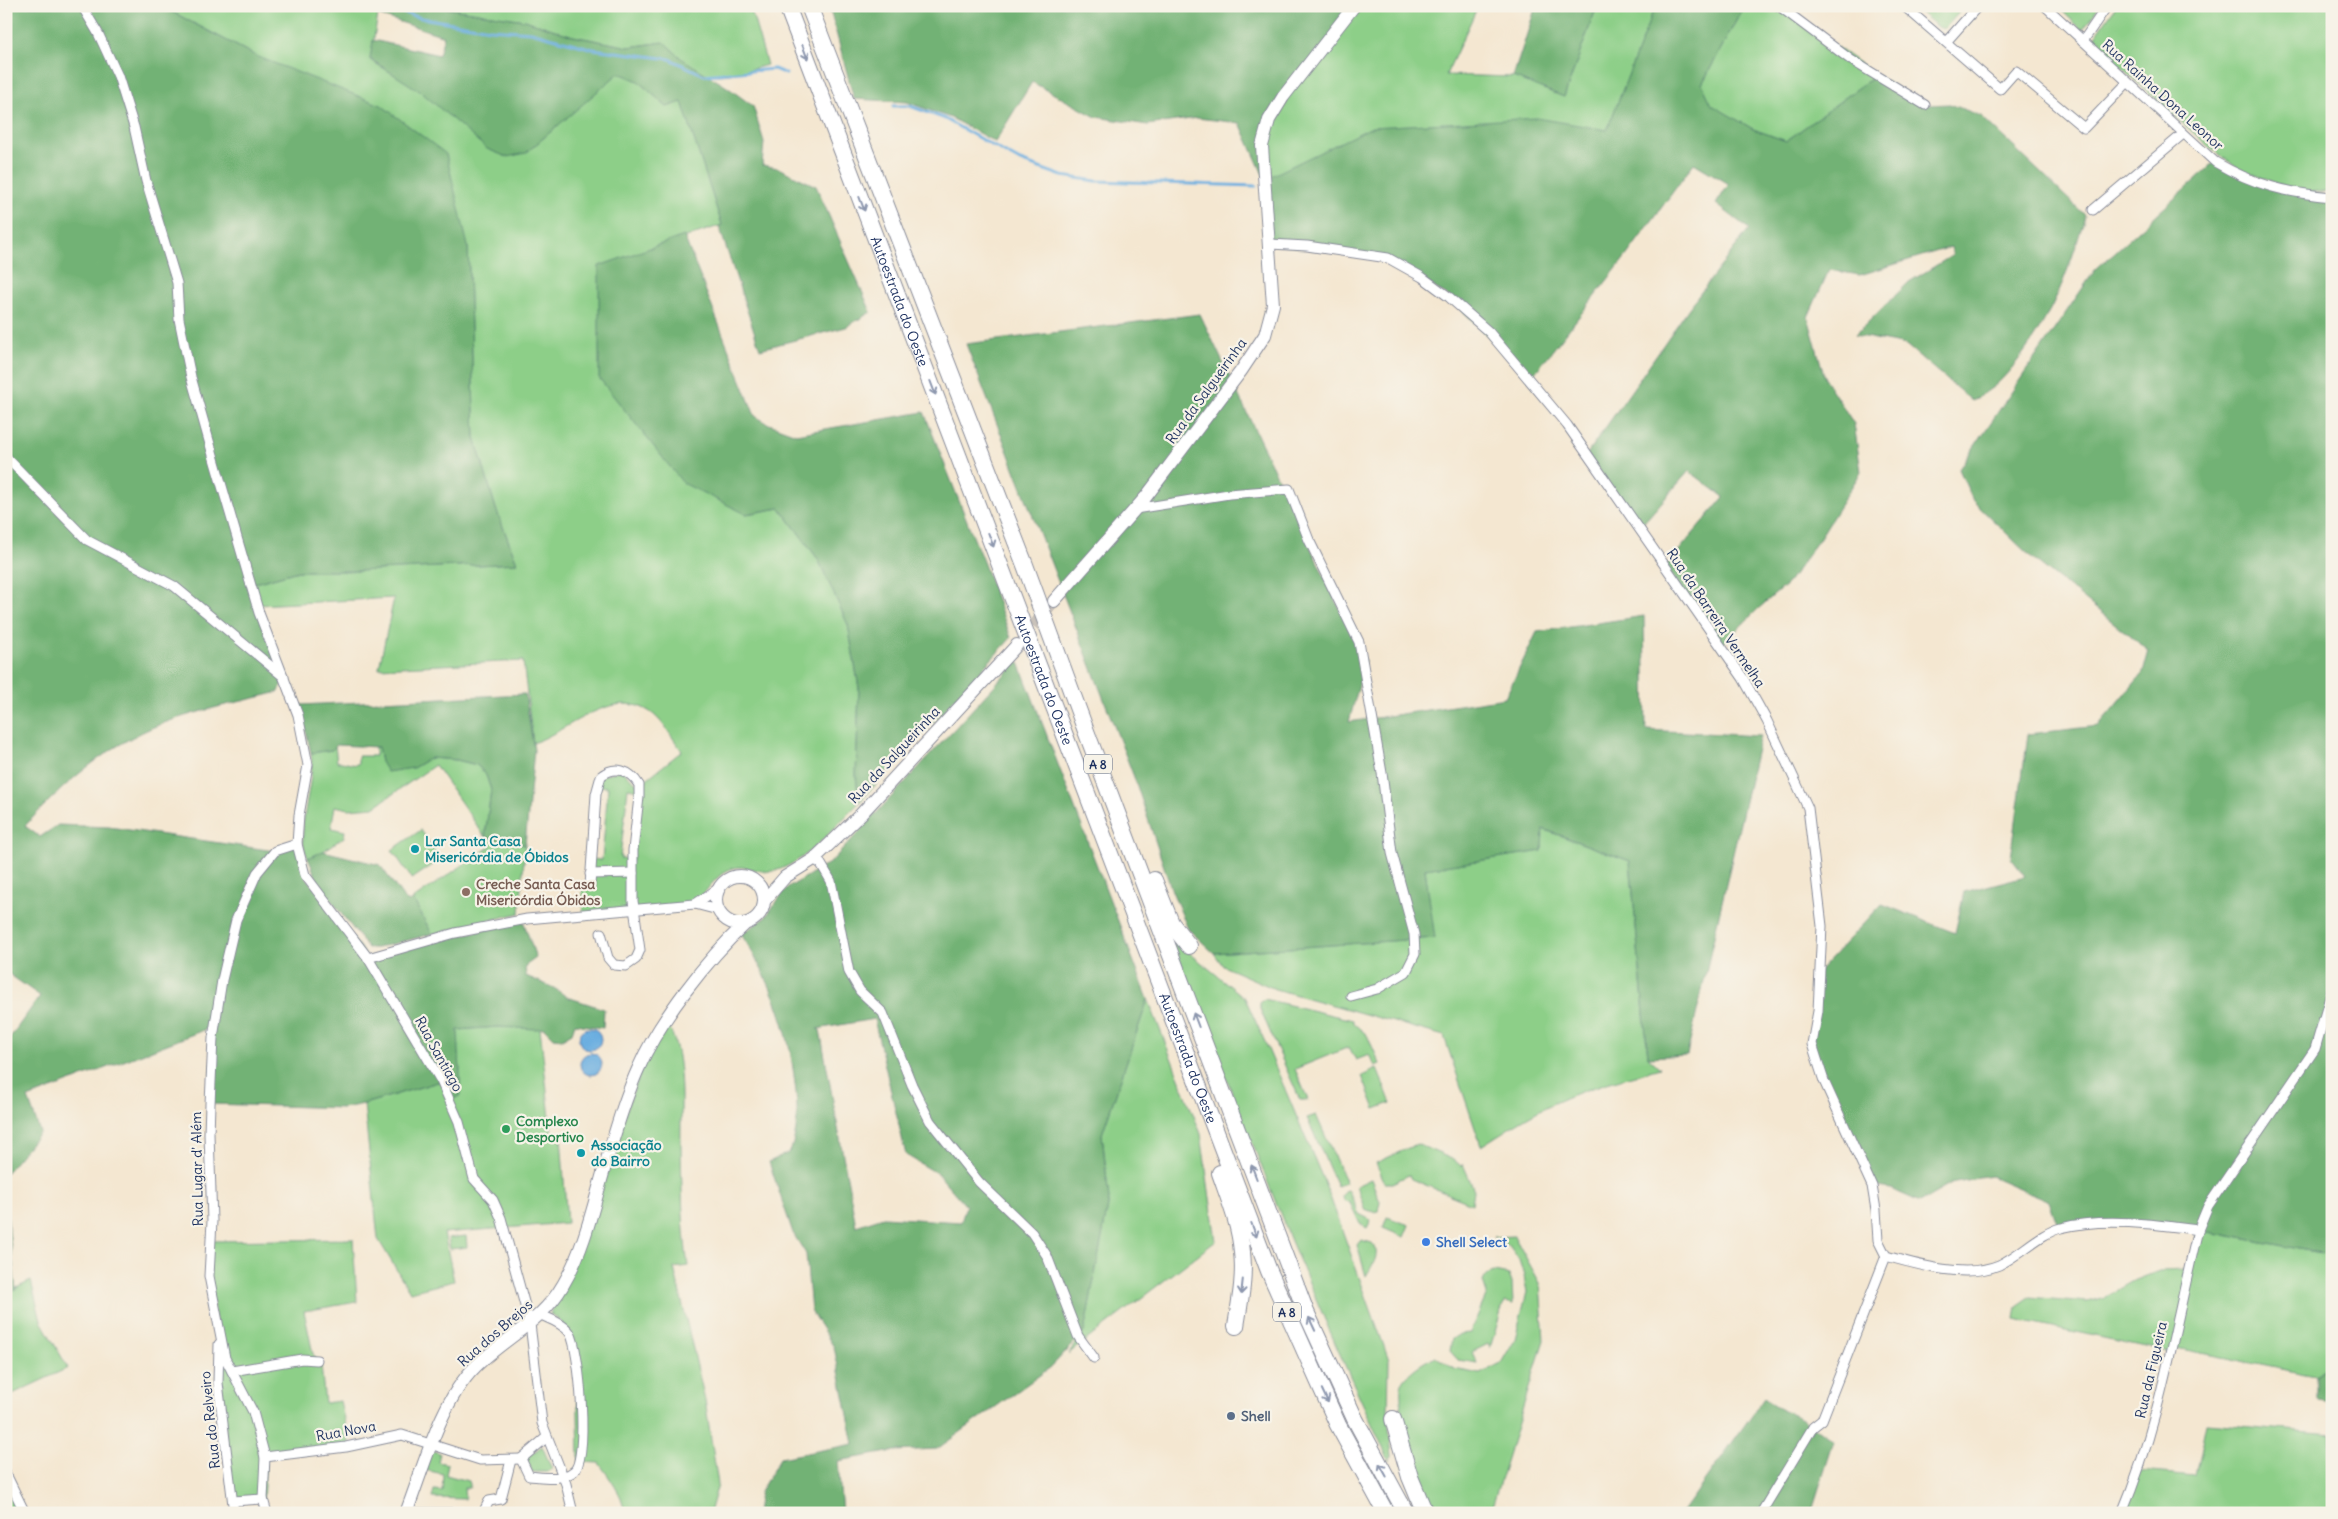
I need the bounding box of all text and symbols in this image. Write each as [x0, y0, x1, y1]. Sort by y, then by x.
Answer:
street label: Rua Rainha Dona Leonor [2099, 36, 2228, 154]
one-way arrow [800, 44, 810, 59]
one-way arrow [858, 195, 867, 211]
street label: Autoestrada do Oeste [867, 234, 932, 369]
street label: Rua da Salgueirinha [1162, 335, 1250, 447]
one-way arrow [929, 380, 938, 395]
one-way arrow [986, 532, 996, 547]
street label: Rua da Barreira Vermelha [1663, 545, 1769, 691]
street label: Autoestrada do Oeste [1011, 612, 1077, 747]
street label: Rua da Salgueirinha [844, 703, 944, 807]
road number: A 8 [1084, 754, 1112, 774]
place label: Lar Santa Casa Misericórdia de Óbidos [425, 832, 569, 866]
marker: Lar Santa Casa Misericórdia de Óbidos [409, 843, 421, 855]
place label: Creche Santa Casa Misericórdia Óbidos [476, 875, 601, 909]
marker: Creche Santa Casa Misericórdia Óbidos [460, 886, 472, 898]
street label: Autoestrada do Oeste [1155, 991, 1221, 1126]
street label: Rua Santiago [411, 1013, 467, 1095]
one-way arrow [1191, 1013, 1200, 1029]
street label: Rua Lugar d' Além [187, 1111, 207, 1227]
place label: Complexo Desportivo [516, 1112, 584, 1146]
marker: Complexo Desportivo [500, 1123, 512, 1135]
place label: Associação do Bairro [591, 1136, 662, 1170]
marker: Associação do Bairro [575, 1147, 587, 1159]
one-way arrow [1248, 1165, 1257, 1180]
one-way arrow [1250, 1222, 1259, 1237]
place label: Shell Select [1436, 1233, 1507, 1251]
marker: Shell Select [1420, 1236, 1432, 1248]
one-way arrow [1237, 1278, 1247, 1294]
street label: Rua dos Brejos [454, 1296, 536, 1370]
road number: A 8 [1273, 1302, 1301, 1321]
one-way arrow [1307, 1317, 1316, 1332]
street label: Rua da Figueira [2131, 1320, 2171, 1420]
street label: Rua do Relveiro [196, 1370, 224, 1470]
one-way arrow [1320, 1388, 1330, 1403]
place label: Shell [1241, 1407, 1271, 1425]
marker: Shell [1225, 1410, 1237, 1422]
street label: Rua Nova [315, 1417, 377, 1445]
one-way arrow [1378, 1463, 1387, 1478]

